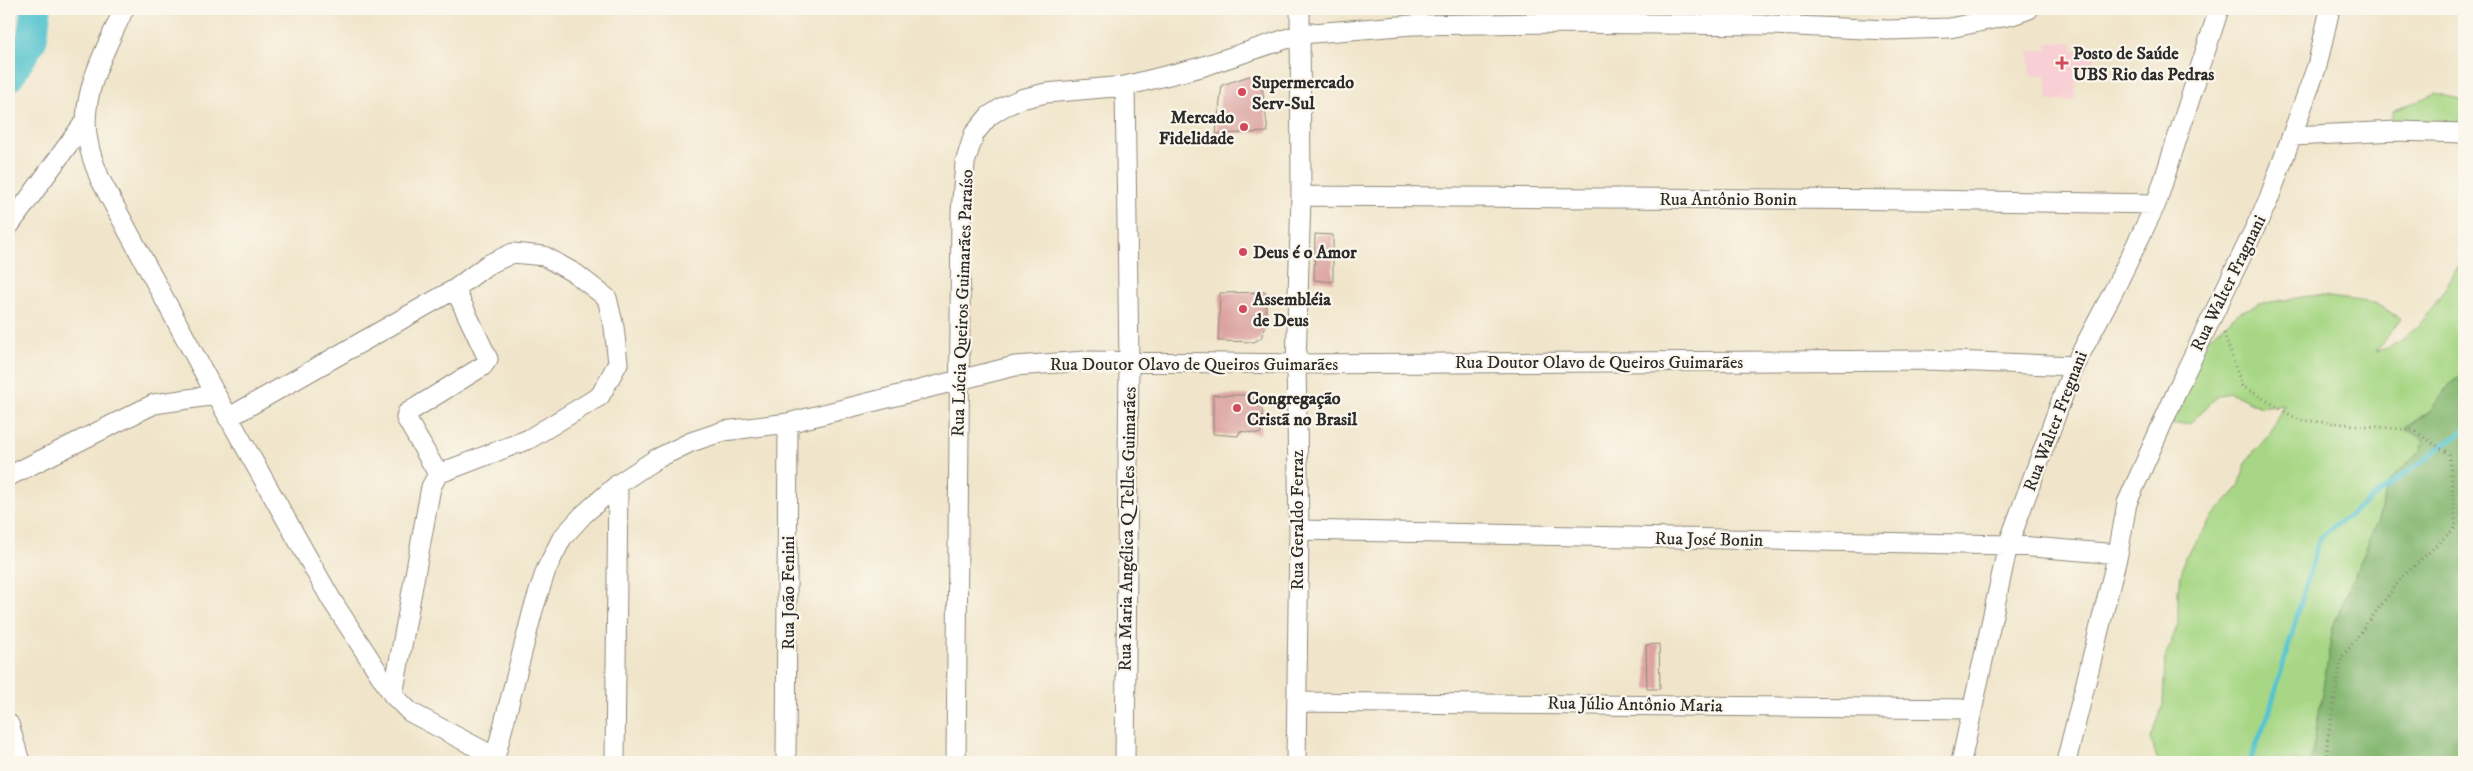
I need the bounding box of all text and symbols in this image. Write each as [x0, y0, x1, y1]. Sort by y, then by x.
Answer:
place label: Posto de Saúde UBS Rio das Pedras [2073, 43, 2214, 86]
marker: Posto de Saúde UBS Rio das Pedras [2055, 56, 2069, 70]
place label: Supermercado Serv-Sul [1252, 72, 1354, 115]
marker: Supermercado Serv-Sul [1236, 86, 1248, 98]
place label: Mercado Fidelidade [1159, 107, 1235, 150]
marker: Mercado Fidelidade [1238, 121, 1250, 133]
street label: Rua Lúcia Queiros Guimarães Paraíso [947, 169, 979, 437]
street label: Rua Antônio Bonin [1659, 189, 1797, 211]
street label: Rua Walter Fragnani [2186, 212, 2271, 355]
place label: Deus é o Amor [1253, 242, 1357, 264]
marker: Deus é o Amor [1237, 246, 1249, 258]
place label: Assembléia de Deus [1252, 289, 1331, 332]
marker: Assembléia de Deus [1237, 303, 1249, 315]
street label: Rua Walter Fregnani [2019, 348, 2093, 495]
street label: Rua Doutor Olavo de Queiros Guimarães [1455, 352, 1743, 374]
street label: Rua Doutor Olavo de Queiros Guimarães [1050, 354, 1338, 376]
street label: Rua Maria Angélica Q Telles Guimarães [1115, 386, 1141, 672]
place label: Congregação Cristã no Brasil [1247, 388, 1358, 431]
marker: Congregação Cristã no Brasil [1231, 402, 1243, 414]
street label: Rua Geraldo Ferraz [1287, 450, 1309, 590]
street label: Rua José Bonin [1654, 528, 1764, 552]
street label: Rua João Fenini [778, 536, 800, 650]
street label: Rua Júlio Antônio Maria [1547, 692, 1723, 718]

